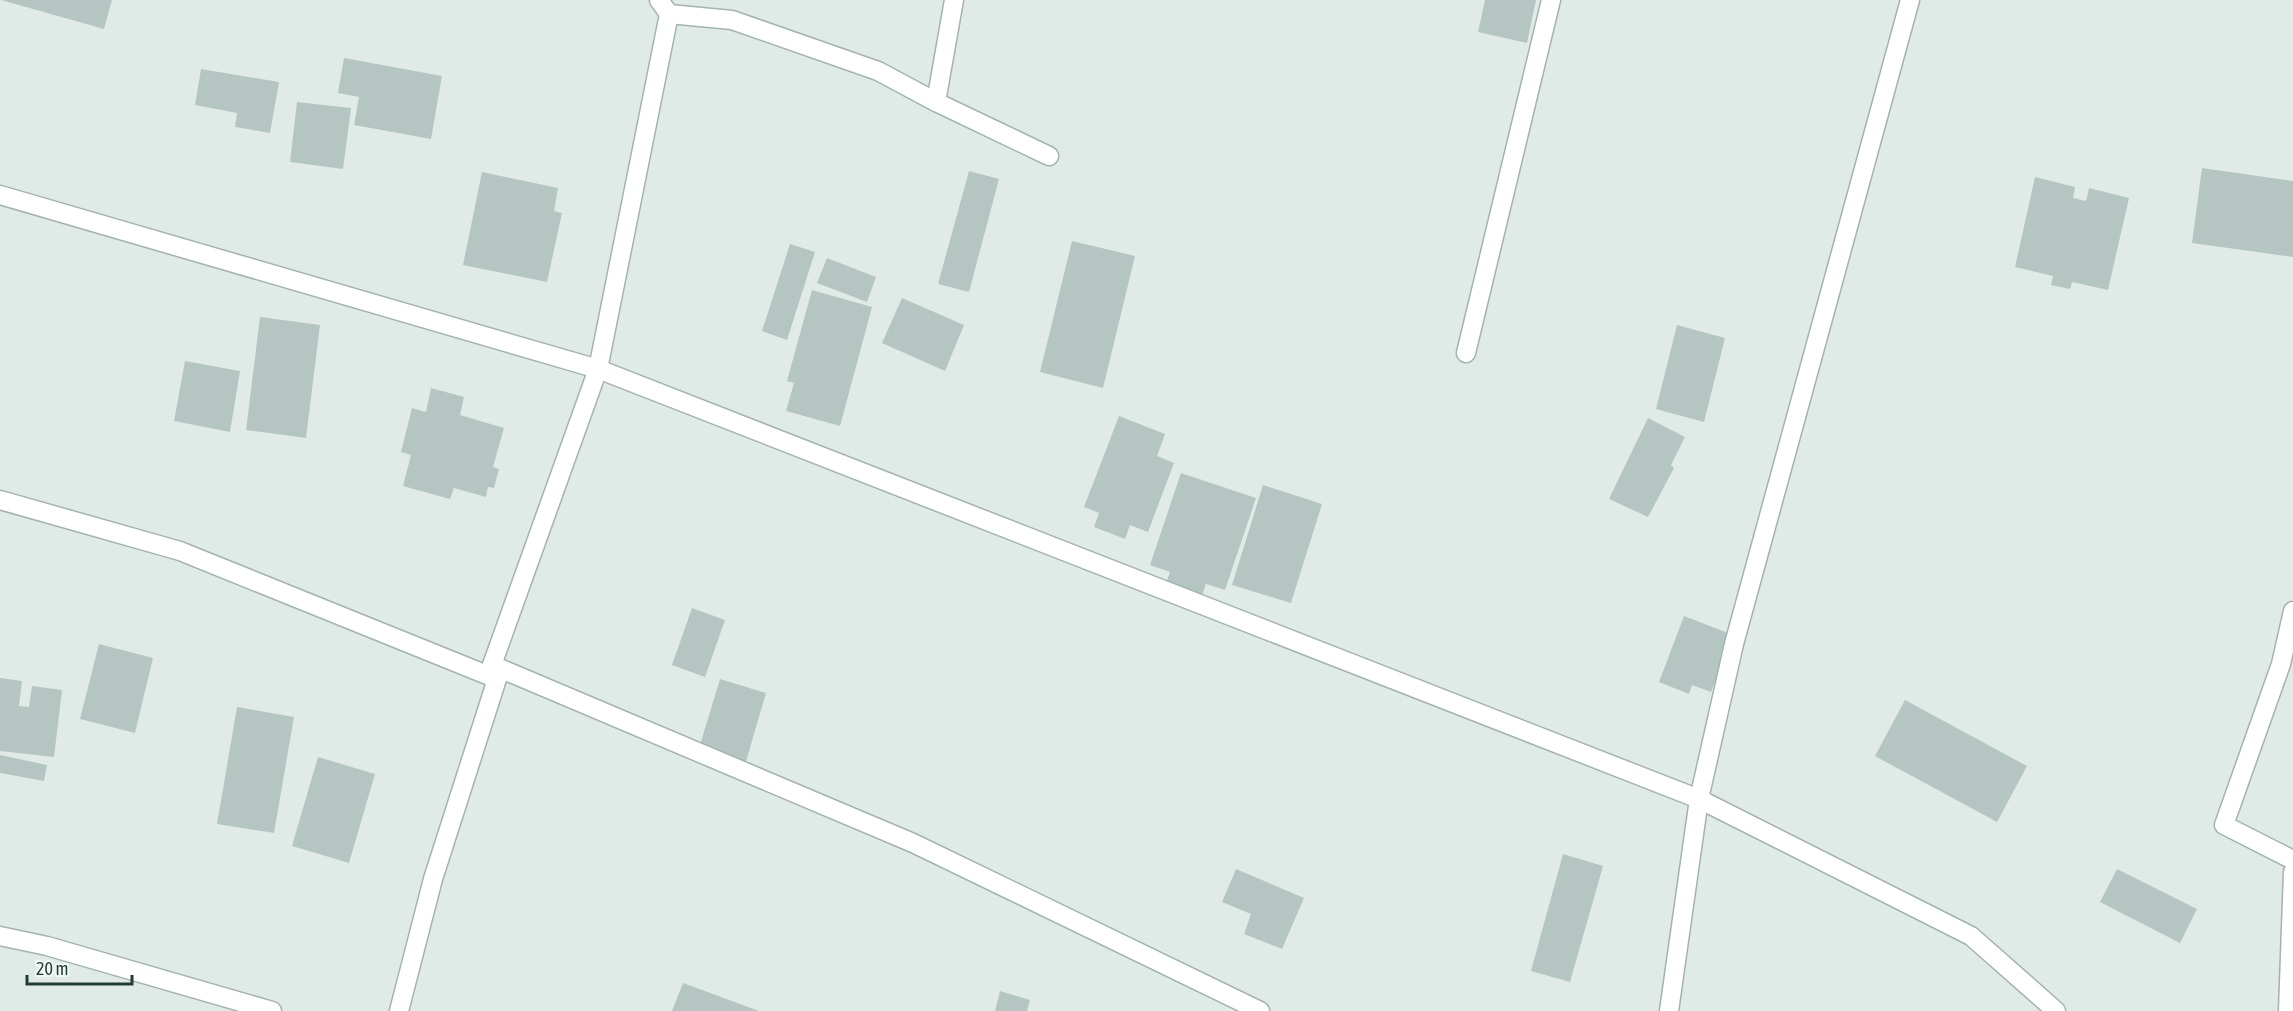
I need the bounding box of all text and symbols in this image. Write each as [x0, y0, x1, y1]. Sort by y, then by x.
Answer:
scale bar [27, 948, 132, 986]
text: 20 m [36, 958, 68, 979]

